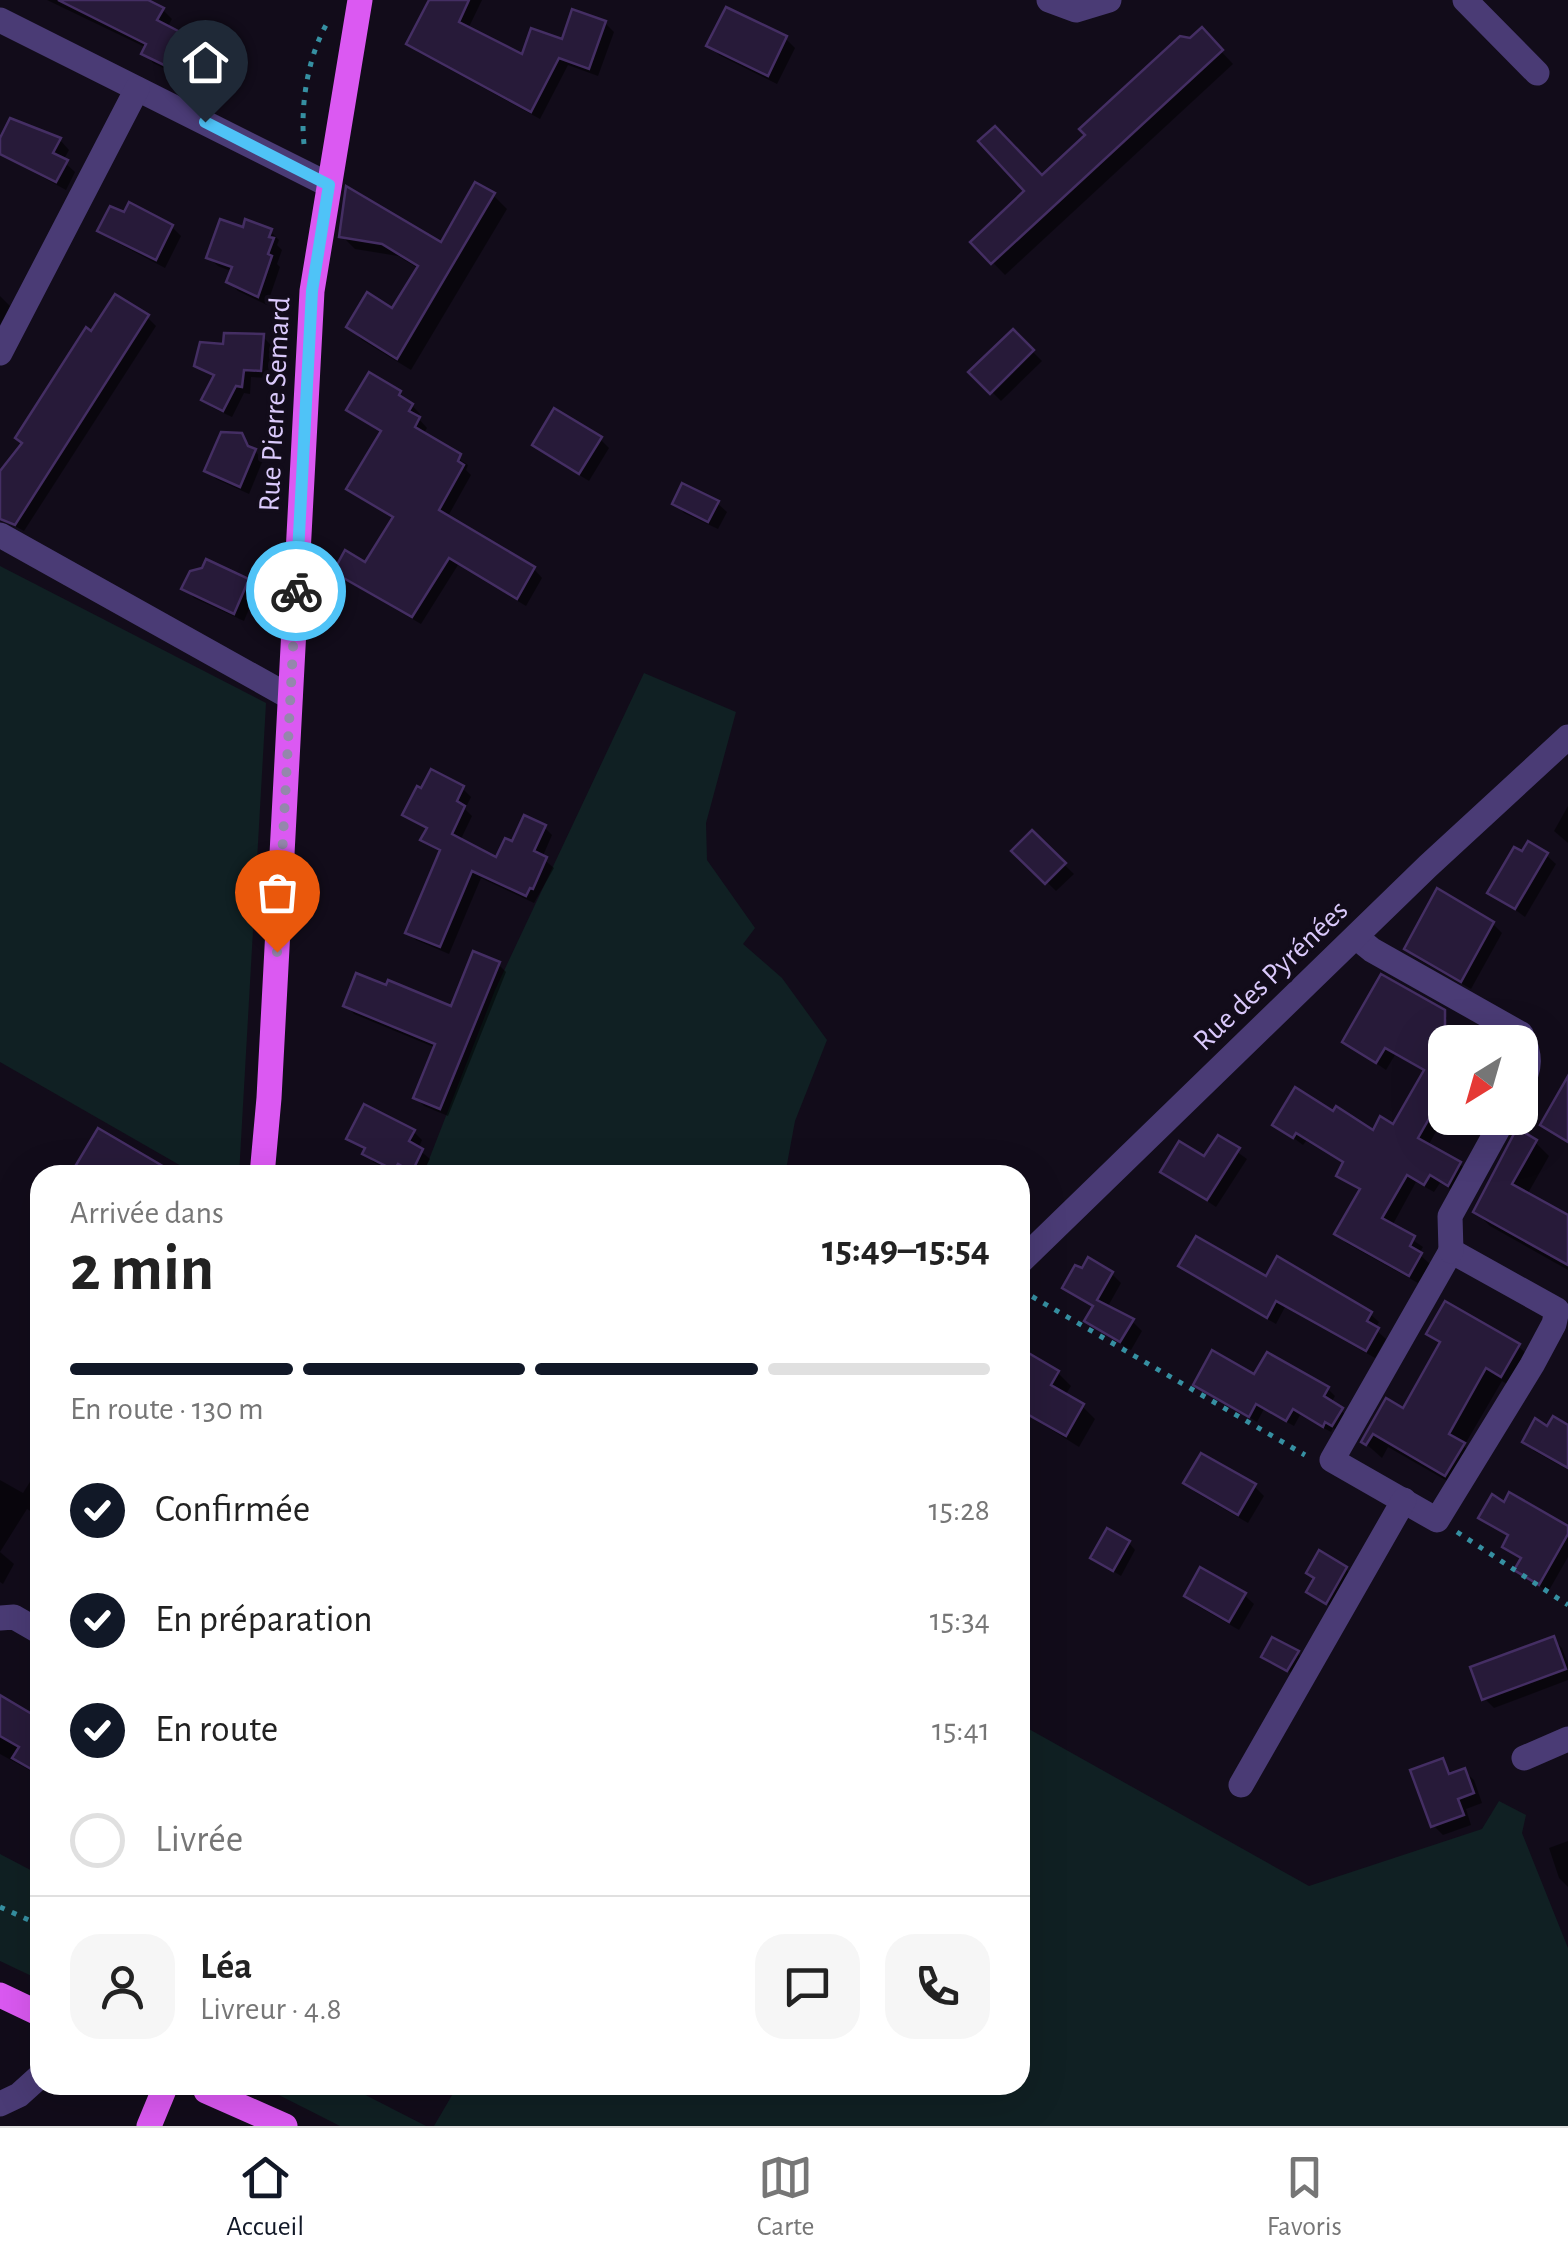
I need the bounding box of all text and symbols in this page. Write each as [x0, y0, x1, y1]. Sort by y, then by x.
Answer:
pin [163, 20, 248, 123]
icon: home [178, 35, 233, 90]
street label: Rue Pierre Semard [254, 296, 296, 512]
courier [246, 541, 346, 641]
icon: bike [269, 564, 324, 619]
pin [235, 850, 320, 953]
icon: bag [250, 865, 305, 920]
street label: Rue des Pyrénées [1188, 895, 1354, 1057]
north arrow [1428, 1025, 1538, 1135]
map controls [1428, 1025, 1538, 1135]
text: Arrivée dans [70, 1197, 224, 1229]
text: 15:49–15:54 [822, 1231, 990, 1269]
text: 2 min [70, 1237, 214, 1302]
text: En route · 130 m [70, 1393, 264, 1425]
icon: check [70, 1483, 125, 1538]
text: Confirmée [155, 1491, 310, 1529]
text: 15:28 [929, 1494, 990, 1526]
icon: check [70, 1593, 125, 1648]
text: En préparation [155, 1601, 373, 1639]
text: 15:34 [930, 1604, 990, 1636]
icon: check [70, 1703, 125, 1758]
text: En route [155, 1711, 278, 1749]
text: 15:41 [932, 1714, 990, 1746]
text: Livrée [155, 1821, 243, 1859]
button: person [70, 1934, 175, 2039]
button: chat [755, 1934, 860, 2039]
button: phone [885, 1934, 990, 2039]
text: Léa [200, 1948, 252, 1986]
text: Livreur · 4.8 [200, 1993, 342, 2025]
tab: Accueil [226, 2150, 304, 2244]
tab: Carte [757, 2150, 814, 2244]
tab: Favoris [1267, 2150, 1342, 2244]

